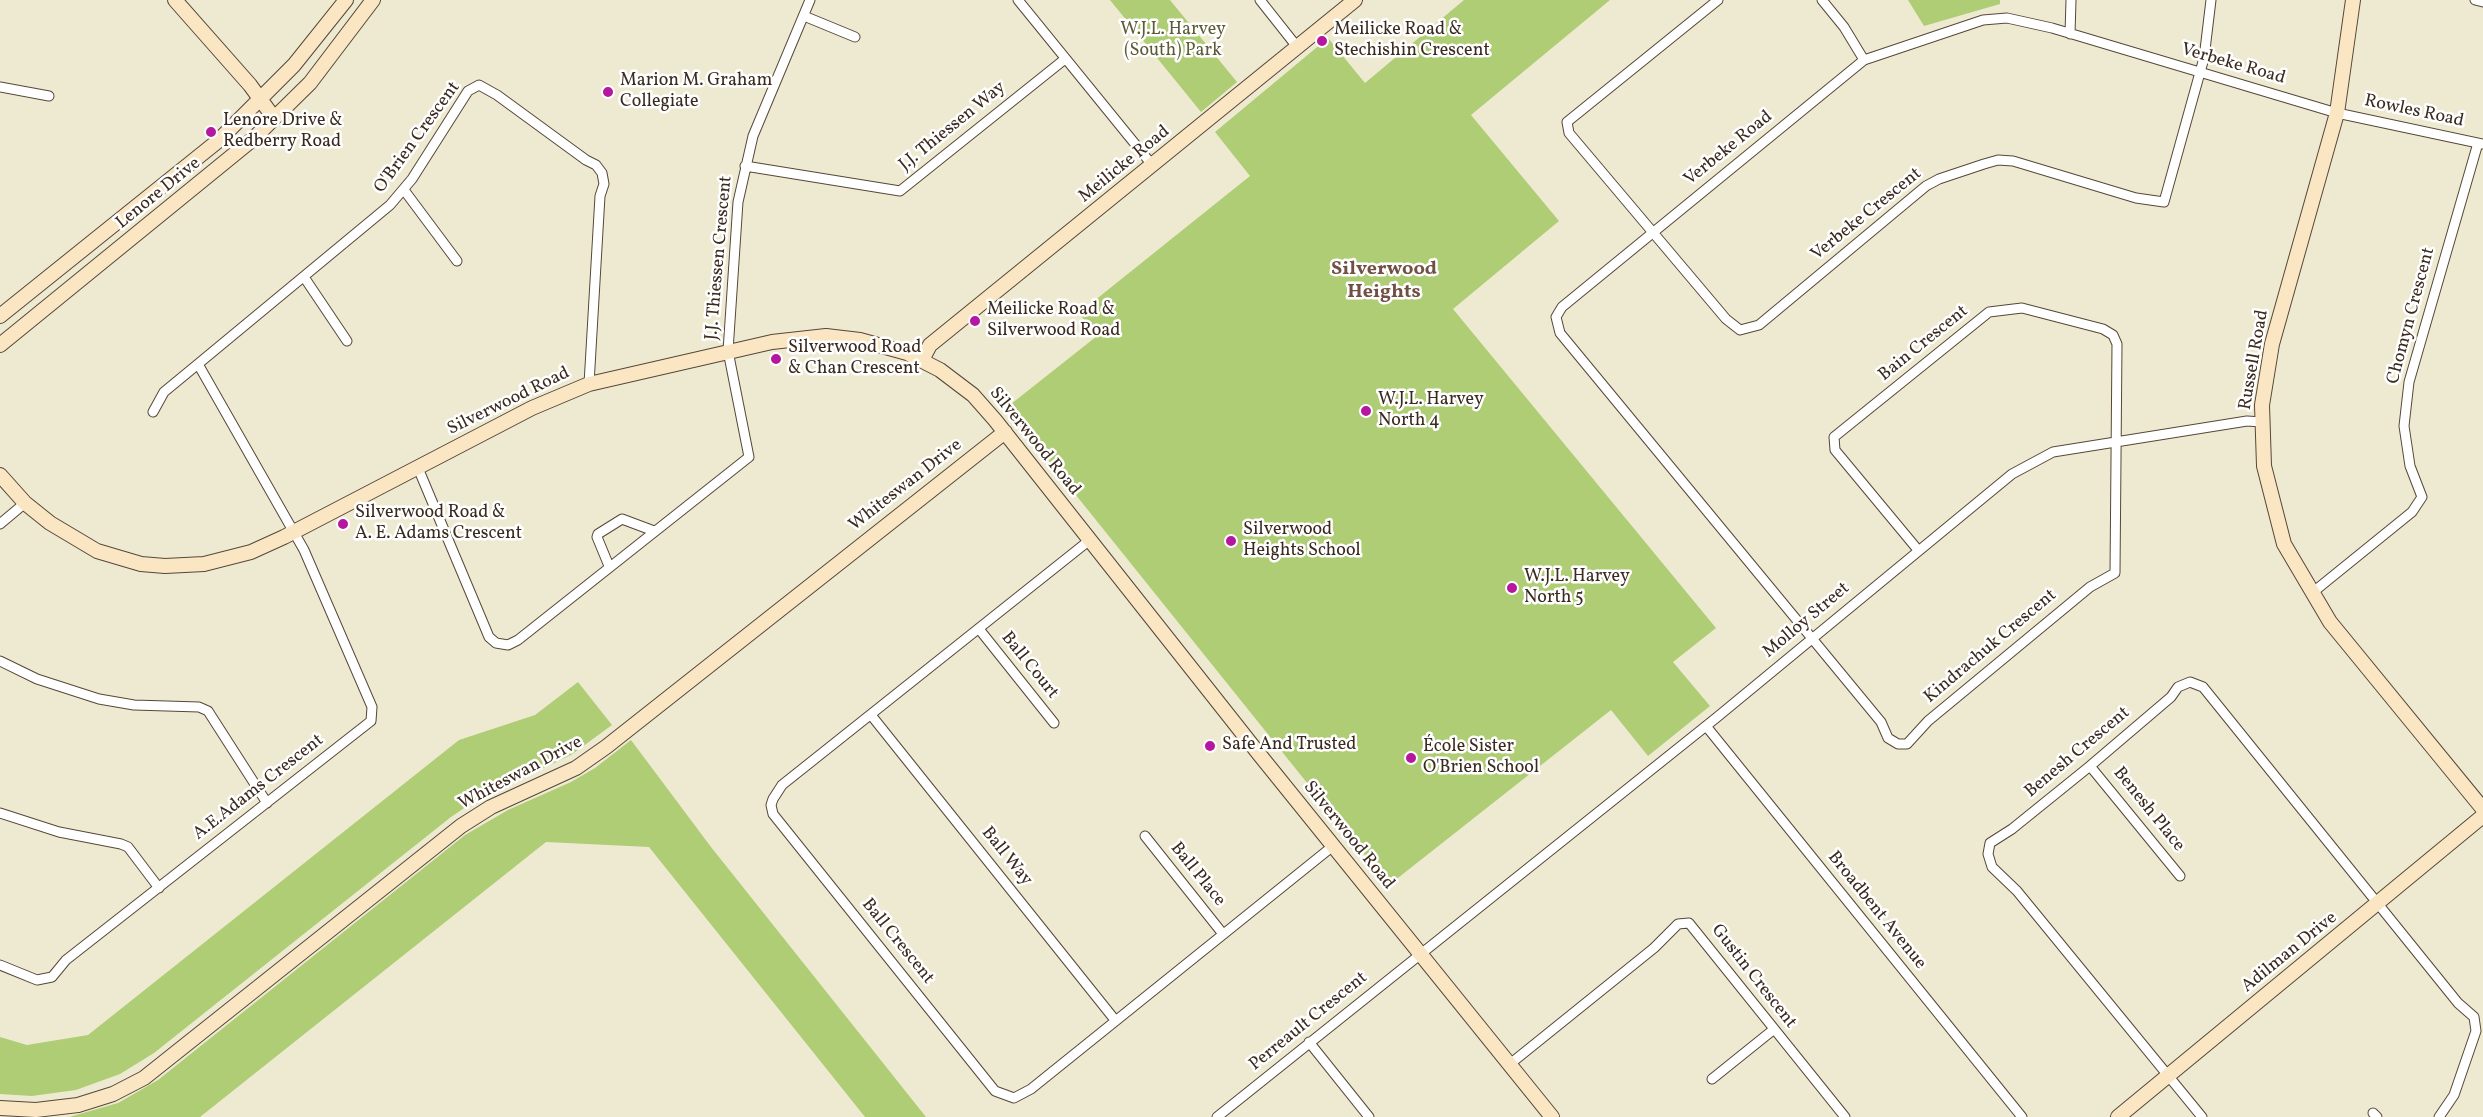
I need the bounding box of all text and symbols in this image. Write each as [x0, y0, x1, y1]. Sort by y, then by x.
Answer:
park label: W.J.L. Harvey (South) Park [1120, 20, 1226, 63]
place label: Meilicke Road & Stechishin Crescent [1334, 20, 1490, 63]
marker: Meilicke Road & Stechishin Crescent [1315, 34, 1329, 48]
street label: Verbeke Road [2178, 40, 2288, 90]
place label: Marion M. Graham Collegiate [620, 71, 772, 113]
street label: J.J. Thiessen Way [895, 77, 1011, 177]
street label: O'Brien Crescent [370, 78, 466, 198]
marker: Marion M. Graham Collegiate [601, 85, 615, 99]
street label: Rowles Road [2362, 91, 2466, 133]
street label: Verbeke Road [1680, 107, 1778, 191]
place label: Lenore Drive & Redberry Road [223, 111, 343, 154]
street label: Meilicke Road [1075, 122, 1175, 208]
marker: Lenore Drive & Redberry Road [204, 125, 218, 139]
street label: Lenore Drive [112, 153, 206, 235]
street label: Verbeke Crescent [1807, 164, 1927, 266]
street label: J.J. Thiessen Crescent [702, 175, 738, 341]
street label: Chomyn Crescent [2383, 245, 2441, 387]
district label: Silverwood Heights [1331, 258, 1437, 305]
place label: Meilicke Road & Silverwood Road [987, 300, 1120, 342]
street label: Bain Crescent [1875, 301, 1973, 387]
street label: Russell Road [2236, 308, 2274, 412]
marker: Meilicke Road & Silverwood Road [968, 314, 982, 328]
place label: Silverwood Road & Chan Crescent [788, 338, 921, 380]
marker: Silverwood Road & Chan Crescent [769, 352, 783, 366]
street label: Silverwood Road [444, 363, 574, 441]
street label: Silverwood Road [984, 383, 1084, 501]
place label: W.J.L. Harvey North 4 [1378, 390, 1484, 432]
marker: W.J.L. Harvey North 4 [1359, 404, 1373, 418]
street label: Whiteswan Drive [845, 435, 967, 537]
place label: Silverwood Road & A. E. Adams Crescent [355, 503, 522, 546]
marker: Silverwood Road & A. E. Adams Crescent [336, 517, 350, 531]
place label: Silverwood Heights School [1243, 520, 1361, 562]
marker: Silverwood Heights School [1224, 534, 1238, 548]
place label: W.J.L. Harvey North 5 [1524, 567, 1630, 610]
street label: Molloy Street [1759, 579, 1855, 663]
marker: W.J.L. Harvey North 5 [1505, 581, 1519, 595]
street label: Kindrachuk Crescent [1920, 585, 2062, 709]
street label: Ball Court [995, 628, 1063, 704]
street label: Benesh Crescent [2021, 703, 2135, 803]
street label: A.E.Adams Crescent [189, 730, 329, 846]
street label: Whiteswan Drive [455, 732, 587, 816]
place label: Safe And Trusted [1222, 735, 1356, 757]
place label: École Sister O'Brien School [1423, 737, 1539, 780]
marker: Safe And Trusted [1203, 739, 1217, 753]
marker: École Sister O'Brien School [1404, 751, 1418, 765]
street label: Benesh Place [2107, 763, 2189, 857]
street label: Silverwood Road [1298, 777, 1398, 895]
street label: Ball Way [976, 823, 1036, 891]
street label: Ball Place [1165, 839, 1229, 911]
street label: Broadbent Avenue [1822, 848, 1930, 974]
street label: Ball Crescent [856, 895, 938, 989]
street label: Adilman Drive [2238, 908, 2342, 998]
street label: Gustin Crescent [1706, 921, 1800, 1033]
street label: Perreault Crescent [1246, 968, 1372, 1076]

